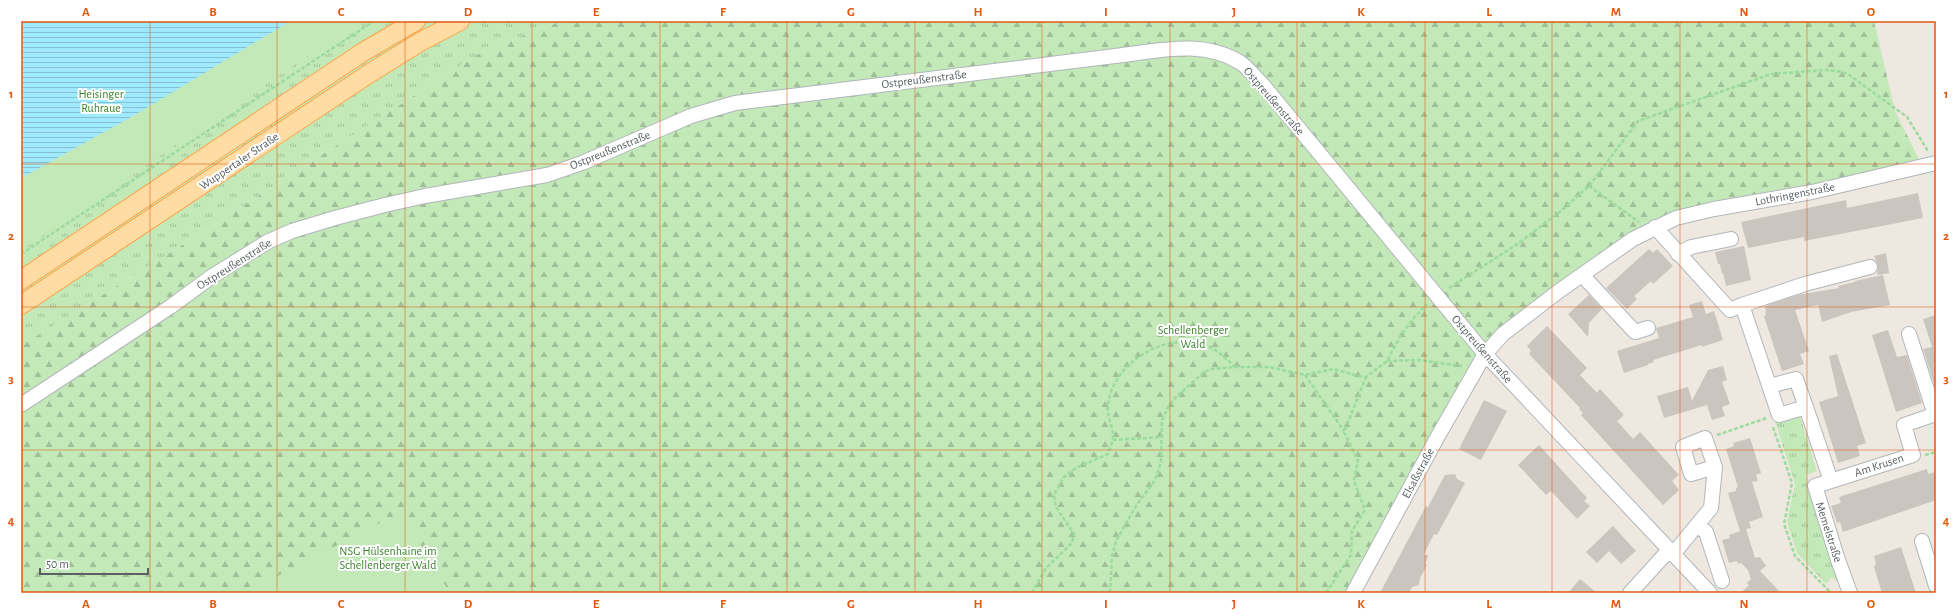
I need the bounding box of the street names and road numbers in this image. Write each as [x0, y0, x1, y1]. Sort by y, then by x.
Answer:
street label: Ostpreußenstraße [1241, 65, 1307, 137]
street label: Ostpreußenstraße [881, 68, 967, 90]
street label: Ostpreußenstraße [568, 128, 652, 172]
street label: Wuppertaler Straße [197, 130, 281, 192]
street label: Lothringenstraße [1754, 180, 1836, 208]
street label: Ostpreußenstraße [195, 236, 273, 292]
street label: Ostpreußenstraße [1449, 313, 1515, 385]
street label: Elsaßstraße [1400, 446, 1436, 500]
street label: Am Krusen [1853, 451, 1905, 479]
street label: Memelstraße [1814, 500, 1844, 564]

